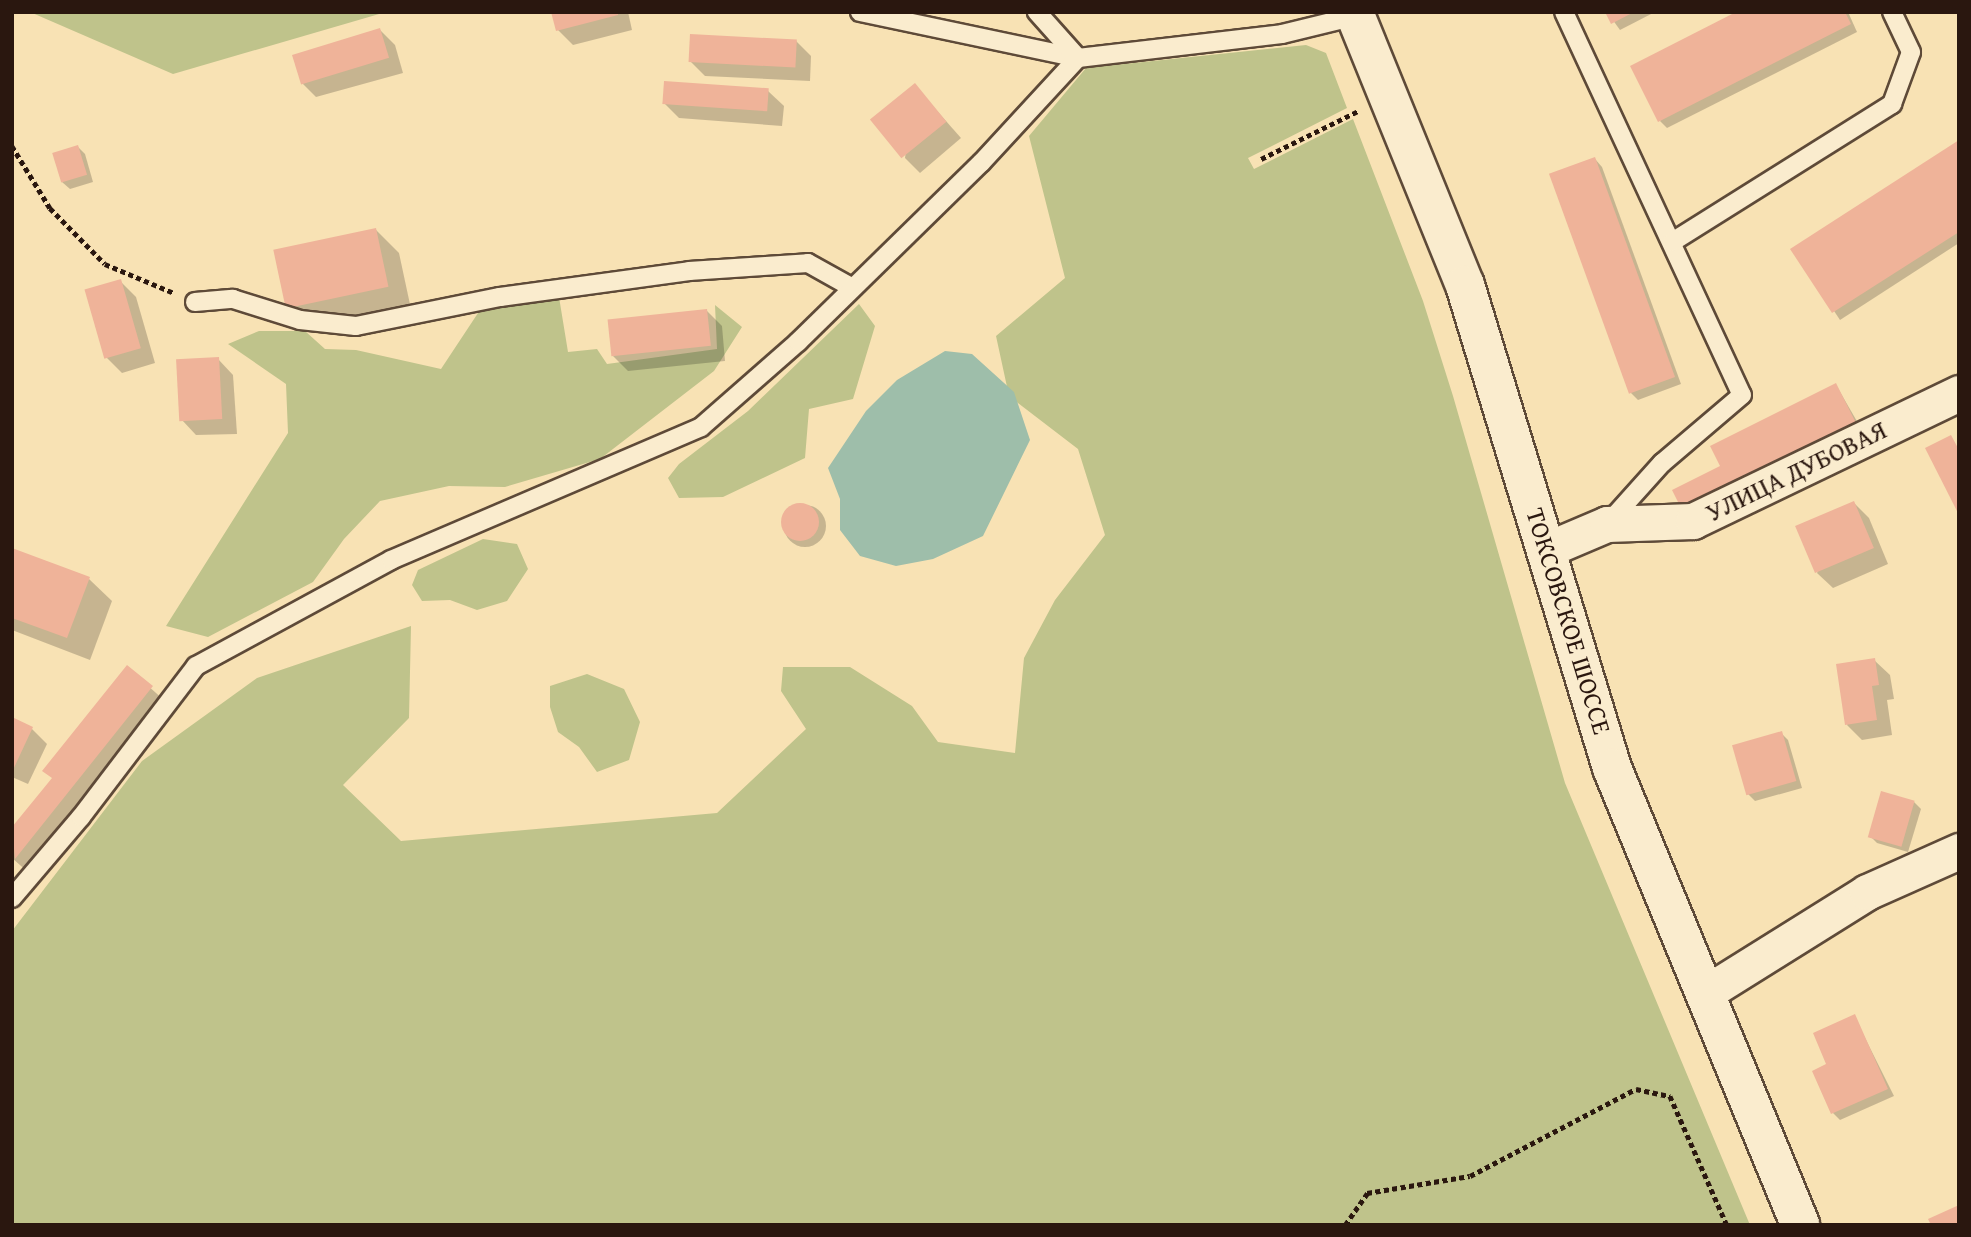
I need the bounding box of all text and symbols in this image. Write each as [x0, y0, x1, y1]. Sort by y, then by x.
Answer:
street label: УЛИЦА ДУБОВАЯ [1701, 414, 1891, 528]
street label: ТОКСОВСКОЕ ШОССЕ [1520, 504, 1618, 738]

